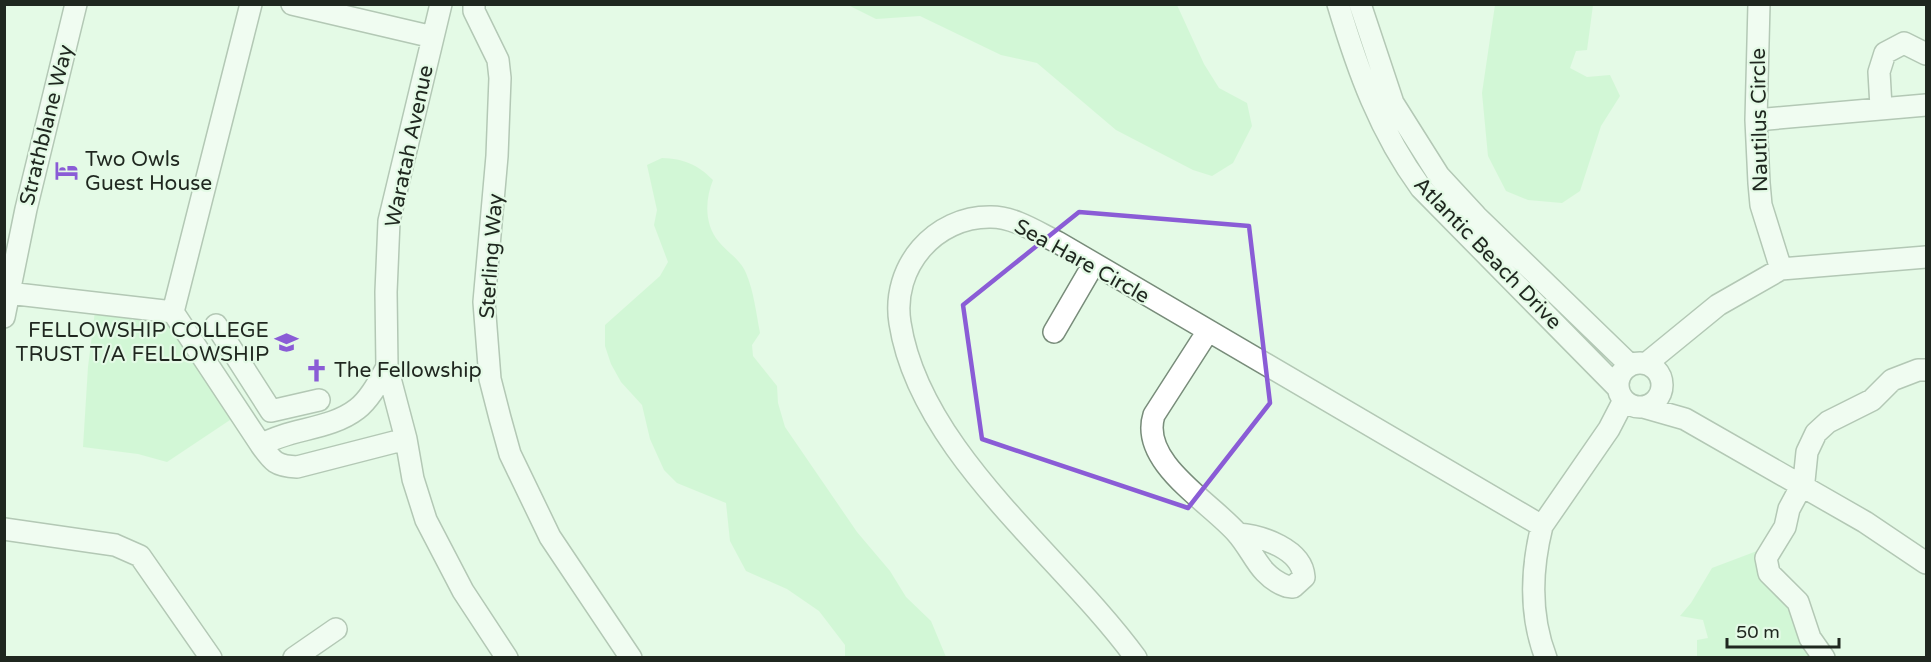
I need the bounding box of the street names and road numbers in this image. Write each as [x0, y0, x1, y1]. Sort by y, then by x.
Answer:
street label: Strathblane Way [14, 42, 79, 208]
street label: Nautilus Circle [1746, 48, 1773, 192]
street label: Waratah Avenue [380, 63, 439, 229]
street label: Atlantic Beach Drive [1408, 172, 1567, 335]
street label: Sterling Way [475, 193, 508, 320]
street label: Sea Hare Circle [1010, 214, 1154, 309]

